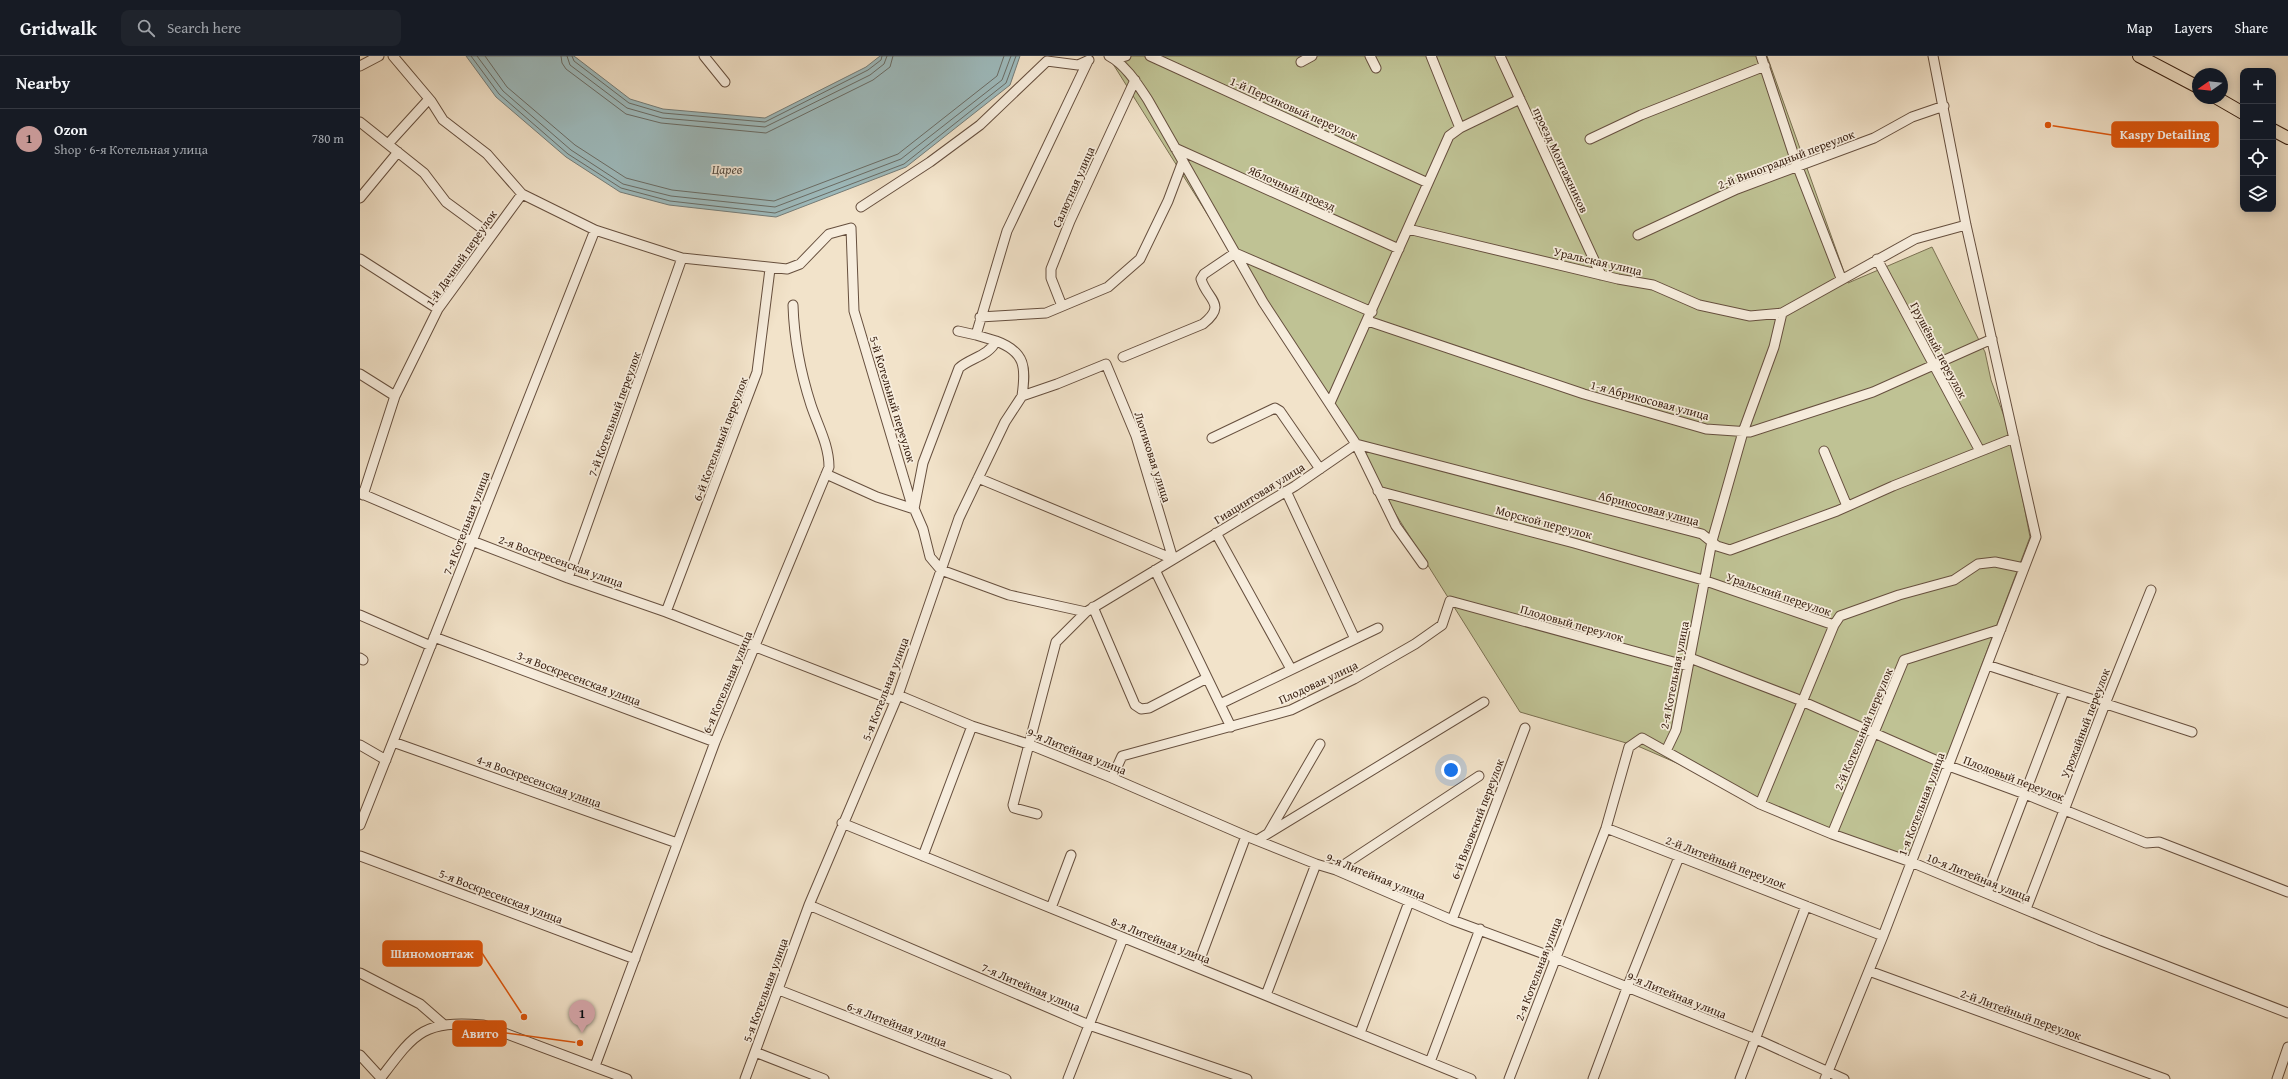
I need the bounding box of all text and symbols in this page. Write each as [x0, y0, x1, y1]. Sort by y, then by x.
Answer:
search box [121, 10, 401, 46]
text: Gridwalk [20, 14, 97, 42]
icon: search [135, 17, 157, 39]
text: Search here [167, 17, 241, 38]
text: Map [2127, 18, 2153, 38]
text: Layers [2175, 18, 2213, 38]
text: Share [2235, 18, 2268, 38]
north arrow [2192, 68, 2228, 104]
map controls [2240, 68, 2276, 212]
button: + [2240, 68, 2276, 104]
text: Nearby [16, 70, 70, 95]
street label: 1-й Персиковый переулок [1227, 72, 1361, 144]
button: − [2240, 104, 2276, 140]
street label: проезд Монтажников [1529, 105, 1593, 216]
text: Ozon [54, 119, 87, 140]
callout: Kaspy Detailing [2112, 122, 2218, 147]
street label: 2-й Виноградный переулок [1715, 125, 1858, 193]
text: Kaspy Detailing [2120, 125, 2210, 144]
text: 1 [26, 129, 32, 148]
text: 780 m [312, 129, 344, 148]
text: Shop · 6-я Котельная улица [54, 140, 208, 159]
button: locate [2240, 140, 2276, 176]
street label: Салютная улица [1048, 143, 1099, 230]
water label: Царев [712, 160, 743, 179]
street label: Яблочный проезд [1245, 161, 1339, 215]
button: layers [2240, 176, 2276, 212]
street label: 1-й Дачный переулок [421, 206, 501, 310]
street label: Уральская улица [1552, 243, 1644, 279]
street label: Грушёвый переулок [1906, 299, 1972, 402]
street label: 5-й Котельный переулок [866, 334, 921, 465]
street label: 7-й Котельный переулок [584, 349, 645, 479]
street label: 6-й Котельный переулок [688, 374, 752, 503]
street label: 1-я Абрикосовая улица [1589, 376, 1711, 424]
street label: Лютиковая улица [1130, 410, 1176, 505]
street label: Гиацинтовая улица [1210, 458, 1308, 528]
street label: 7-я Котельная улица [438, 469, 494, 577]
street label: Абрикосовая улица [1597, 486, 1701, 530]
street label: Морской переулок [1494, 501, 1595, 543]
street label: 2-я Воскресенская улица [496, 531, 626, 592]
street label: Уральский переулок [1724, 568, 1834, 620]
street label: Плодовый переулок [1518, 600, 1626, 646]
street label: 2-я Котельная улица [1655, 619, 1693, 730]
street label: 6-я Котельная улица [698, 628, 756, 736]
street label: 5-я Котельная улица [857, 635, 913, 743]
street label: 3-я Воскресенская улица [515, 646, 644, 710]
street label: Плодовая улица [1276, 656, 1361, 708]
street label: 2-й Котельный переулок [1829, 664, 1897, 793]
street label: Урожайный переулок [2056, 665, 2114, 780]
street label: 9-я Литейная улица [1025, 723, 1129, 779]
street label: 1-я Котельная улица [1893, 750, 1949, 858]
street label: 4-я Воскресенская улица [474, 751, 604, 812]
street label: Плодовый переулок [1961, 751, 2068, 805]
street label: 6-й Вязовский переулок [1446, 756, 1508, 882]
your location [1441, 760, 1461, 780]
street label: 2-й Литейный переулок [1663, 831, 1789, 893]
street label: 9-я Литейная улица [1324, 848, 1428, 904]
street label: 10-я Литейная улица [1924, 848, 2034, 906]
street label: 5-я Воскресенская улица [437, 864, 566, 928]
street label: 8-я Литейная улица [1109, 912, 1213, 968]
street label: 2-я Котельная улица [1510, 915, 1566, 1023]
street label: 5-я Котельная улица [738, 935, 792, 1044]
callout: Шиномонтаж [383, 941, 482, 966]
text: Шиномонтаж [391, 944, 474, 963]
street label: 7-я Литейная улица [979, 959, 1083, 1016]
street label: 9-я Литейная улица [1625, 967, 1729, 1023]
street label: 2-й Литейный переулок [1958, 984, 2085, 1044]
street label: 6-я Литейная улица [845, 997, 950, 1051]
pin: 1 [569, 1000, 595, 1033]
callout: Авито [453, 1021, 506, 1046]
text: Авито [461, 1024, 499, 1043]

